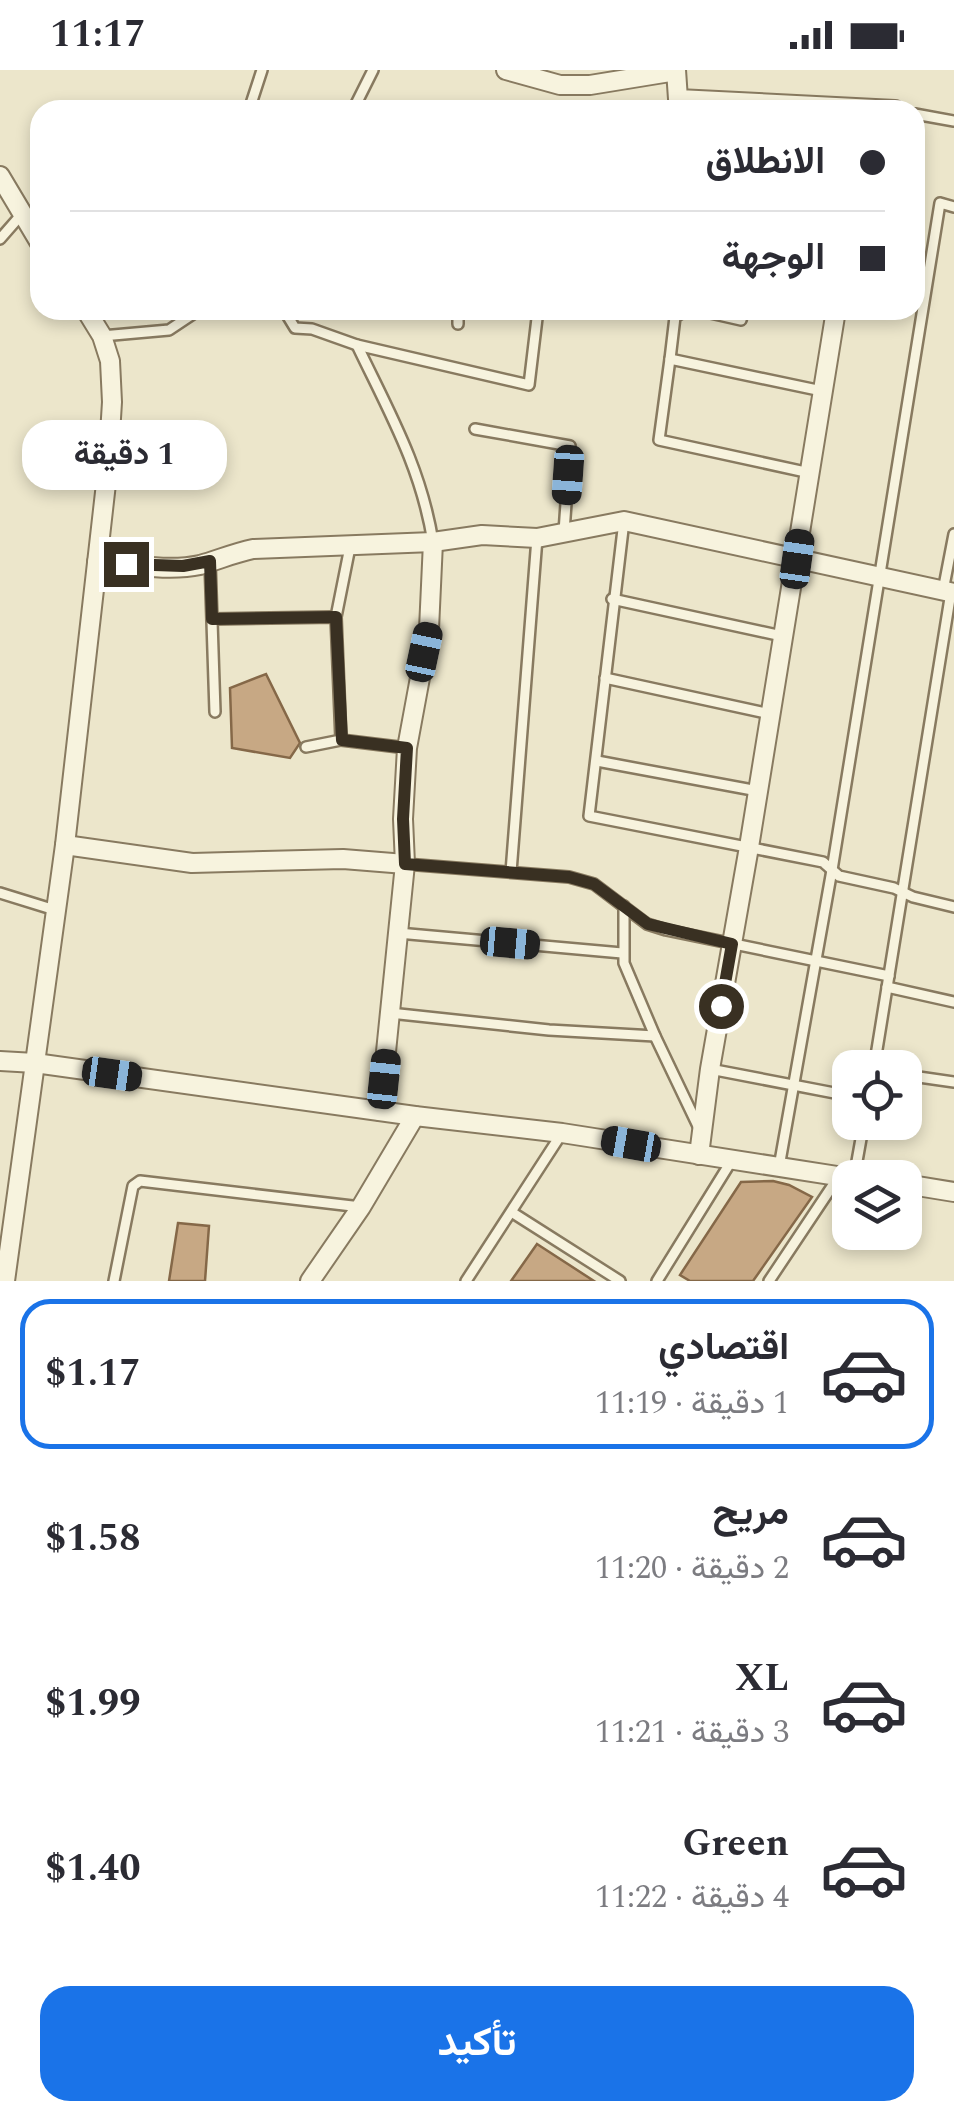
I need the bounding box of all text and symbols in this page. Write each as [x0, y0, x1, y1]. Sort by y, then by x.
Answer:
text: 11:17 [50, 6, 145, 64]
text: الانطلاق [706, 133, 825, 191]
text: الوجهة [722, 229, 825, 287]
callout: 1 دقيقة [23, 419, 228, 489]
text: 1 دقيقة [74, 430, 175, 479]
car [551, 444, 585, 506]
car [778, 527, 816, 591]
route end [104, 542, 149, 587]
car [403, 620, 445, 684]
car [479, 925, 541, 961]
route start [699, 984, 744, 1029]
car [366, 1048, 402, 1110]
map controls [832, 1050, 922, 1250]
button: locate [832, 1050, 922, 1140]
car [80, 1055, 144, 1093]
car [599, 1124, 663, 1164]
button: layers [832, 1160, 922, 1250]
text: اقتصادي [658, 1319, 789, 1377]
icon: car [819, 1329, 909, 1419]
text: $1.17 [45, 1345, 140, 1403]
text: 1 دقيقة · 11:19 [595, 1379, 789, 1428]
text: مريح [713, 1484, 789, 1542]
icon: car [819, 1494, 909, 1584]
text: $1.58 [45, 1510, 140, 1568]
text: 2 دقيقة · 11:20 [595, 1544, 789, 1593]
text: XL [735, 1650, 789, 1708]
icon: car [819, 1659, 909, 1749]
text: $1.99 [45, 1675, 140, 1733]
text: 3 دقيقة · 11:21 [595, 1708, 789, 1757]
text: Green [682, 1815, 789, 1873]
icon: car [819, 1824, 909, 1914]
text: $1.40 [45, 1840, 140, 1898]
text: 4 دقيقة · 11:22 [595, 1873, 789, 1922]
button: تأكيد [40, 1986, 914, 2101]

